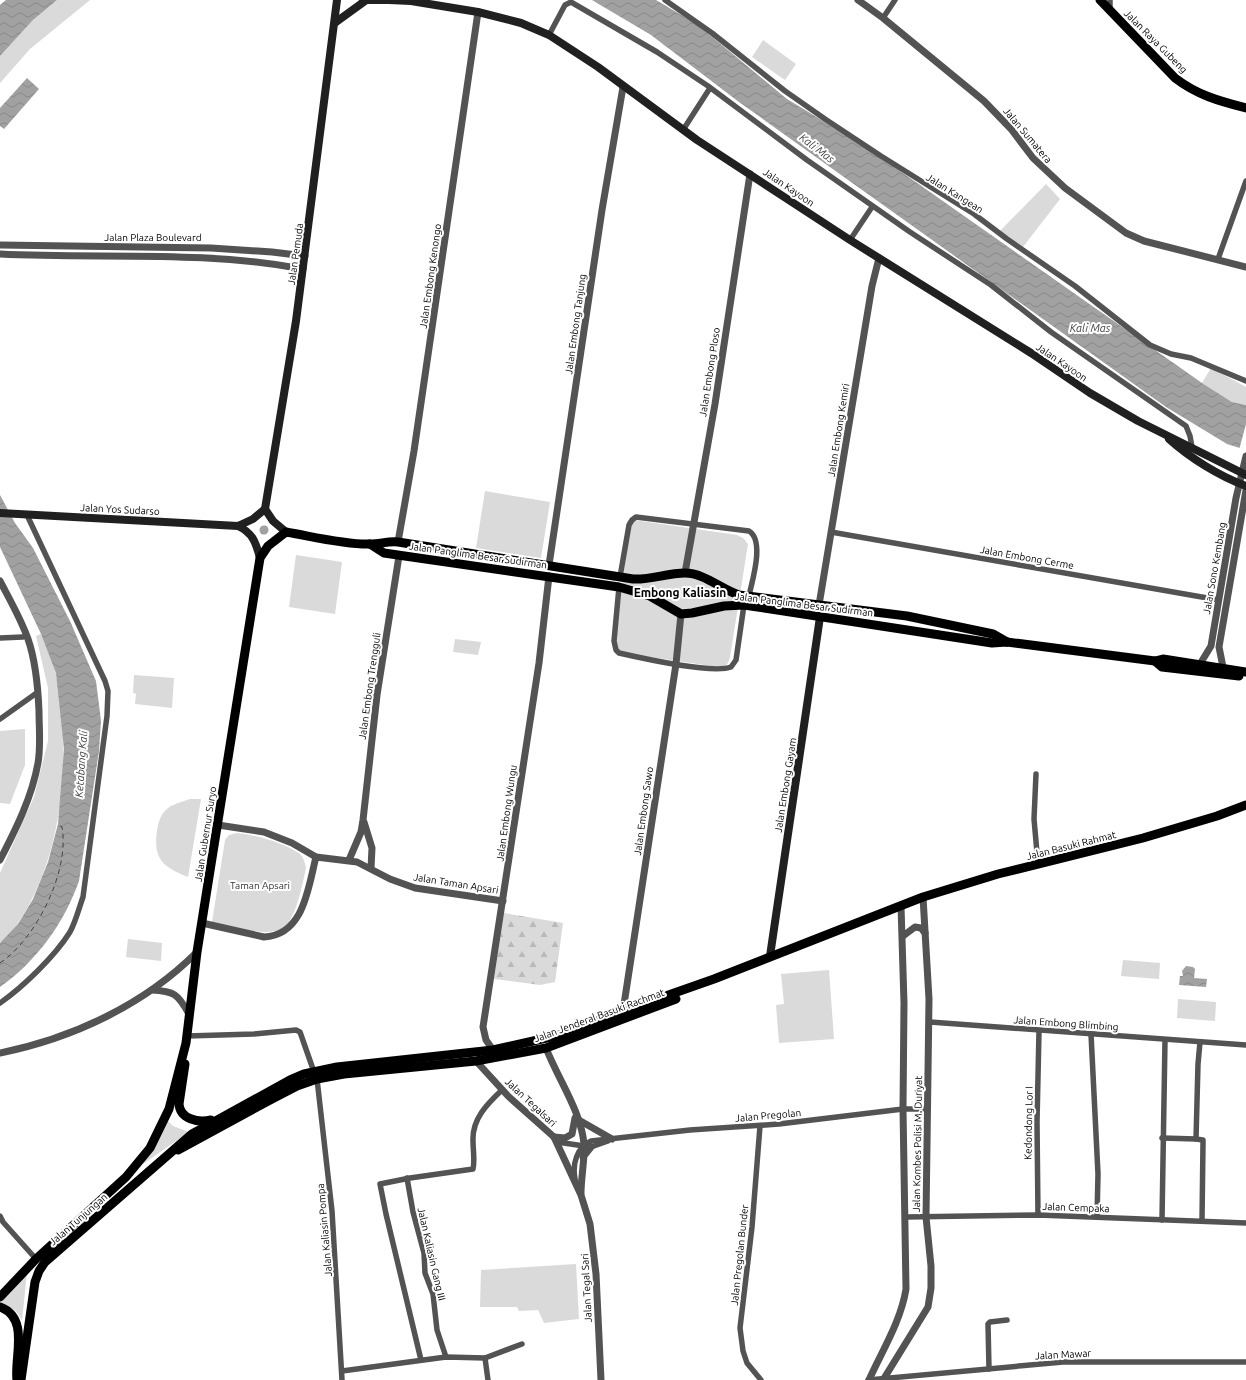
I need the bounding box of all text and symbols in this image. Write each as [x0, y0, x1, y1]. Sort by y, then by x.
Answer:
street label: Jalan Raya Gubeng [1122, 8, 1189, 75]
street label: Jalan Sumatera [1001, 105, 1054, 165]
water label: Kali Mas [797, 131, 837, 165]
street label: Jalan Kayoon [761, 166, 816, 209]
street label: Jalan Kangean [924, 172, 985, 215]
street label: Jalan Pemuda [286, 222, 305, 286]
street label: Jalan Embong Kenongo [418, 223, 443, 329]
street label: Jalan Plaza Boulevard [104, 232, 202, 243]
street label: Jalan Embong Tanjung [563, 273, 588, 375]
water label: Kali Mas [1070, 322, 1111, 334]
street label: Jalan Embong Ploso [697, 327, 722, 417]
street label: Jalan Kayoon [1034, 341, 1089, 384]
street label: Jalan Embong Kemiri [826, 383, 851, 478]
street label: Jalan Yos Sudarso [80, 502, 160, 517]
street label: Jalan Sono Kembang [1201, 521, 1228, 615]
street label: Jalan Panglima Besar Sudirman [408, 540, 548, 571]
street label: Jalan Embong Cerme [979, 544, 1075, 571]
district label: Embong Kaliasin [634, 586, 726, 599]
street label: Jalan Panglima Besar Sudirman [734, 591, 874, 618]
street label: Jalan Embong Trengguli [357, 632, 382, 740]
water label: Ketabang Kali [73, 729, 89, 798]
street label: Jalan Embong Gayam [773, 737, 798, 833]
street label: Jalan Embong Wungu [494, 764, 519, 862]
street label: Jalan Embong Sawo [632, 766, 655, 856]
street label: Jalan Gubernur Suryo [193, 785, 218, 883]
street label: Jalan Basuki Rahmat [1025, 829, 1117, 862]
street label: Jalan Taman Apsari [413, 871, 499, 896]
park label: Taman Apsari [230, 880, 290, 891]
street label: Jalan Jenderal Basuki Rachmat [532, 987, 666, 1044]
street label: Jalan Embong Blimbing [1013, 1014, 1119, 1033]
street label: Jalan Tegalsari [503, 1076, 558, 1129]
street label: Jalan Kombes Polisi M. Duriyat [911, 1076, 924, 1212]
street label: Kedondong Lor I [1022, 1086, 1035, 1160]
street label: Jalan Pregolan [735, 1107, 802, 1124]
street label: Jalan Kaliasin Pompa [315, 1183, 334, 1277]
street label: Jalan Tunjungan [47, 1191, 109, 1247]
street label: Jalan Cempaka [1042, 1201, 1110, 1214]
street label: Jalan Pregolan Bunder [729, 1204, 750, 1306]
street label: Jalan Kaliasin Gang III [415, 1206, 448, 1302]
street label: Jalan Tegal Sari [579, 1253, 594, 1323]
street label: Jalan Mawar [1035, 1348, 1092, 1361]

